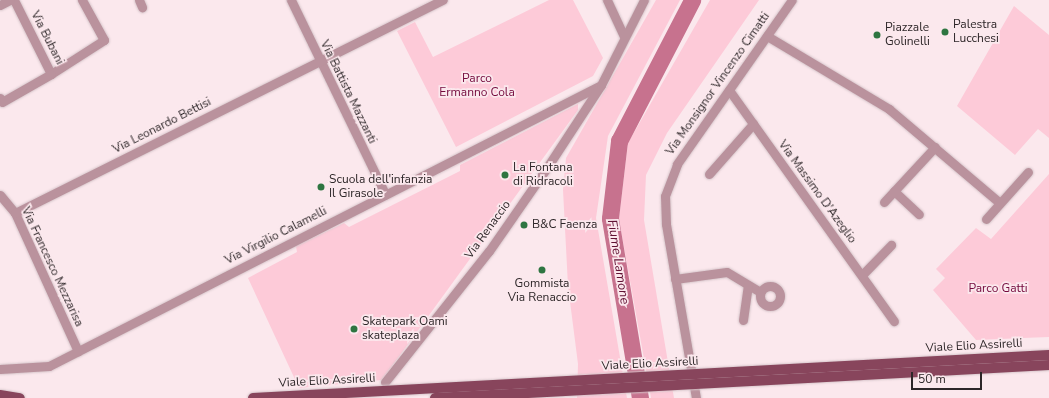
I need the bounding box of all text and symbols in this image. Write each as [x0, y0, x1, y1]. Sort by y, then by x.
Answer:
street label: Via Bubani [27, 9, 67, 67]
street label: Via Monsignor Vincenzo Cimatti [663, 10, 773, 158]
place label: Palestra Lucchesi [953, 18, 999, 46]
place label: Piazzale Golinelli [885, 21, 930, 49]
marker: Palestra Lucchesi [940, 27, 950, 37]
marker: Piazzale Golinelli [872, 30, 882, 40]
street label: Via Battista Mazzanti [317, 38, 379, 146]
park label: Parco Ermanno Cola [439, 72, 515, 100]
street label: Via Leonardo Bettisi [111, 95, 213, 157]
street label: Via Massimo D'Azeglio [775, 138, 859, 246]
place label: La Fontana di Ridracoli [513, 161, 573, 189]
marker: La Fontana di Ridracoli [500, 170, 510, 180]
place label: Scuola dell'infanzia Il Girasole [329, 173, 432, 201]
marker: Scuola dell'infanzia Il Girasole [316, 182, 326, 192]
street label: Via Renaccio [462, 198, 514, 262]
street label: Via Virgilio Calamelli [223, 204, 329, 268]
street label: Via Francesco Mezzarisa [18, 205, 86, 329]
place label: B&C Faenza [532, 218, 597, 232]
water label: Fiume Lamone [604, 219, 632, 305]
marker: B&C Faenza [519, 220, 529, 230]
marker: Gommista Via Renaccio [537, 265, 547, 275]
place label: Gommista Via Renaccio [508, 277, 576, 305]
park label: Parco Gatti [968, 282, 1028, 296]
place label: Skatepark Oami skateplaza [362, 315, 448, 343]
marker: Skatepark Oami skateplaza [349, 324, 359, 334]
street label: Viale Elio Assirelli [925, 336, 1023, 356]
street label: Viale Elio Assirelli [601, 354, 699, 374]
scale bar [913, 364, 984, 390]
street label: Viale Elio Assirelli [278, 371, 376, 391]
text: 50 m [918, 371, 946, 387]

